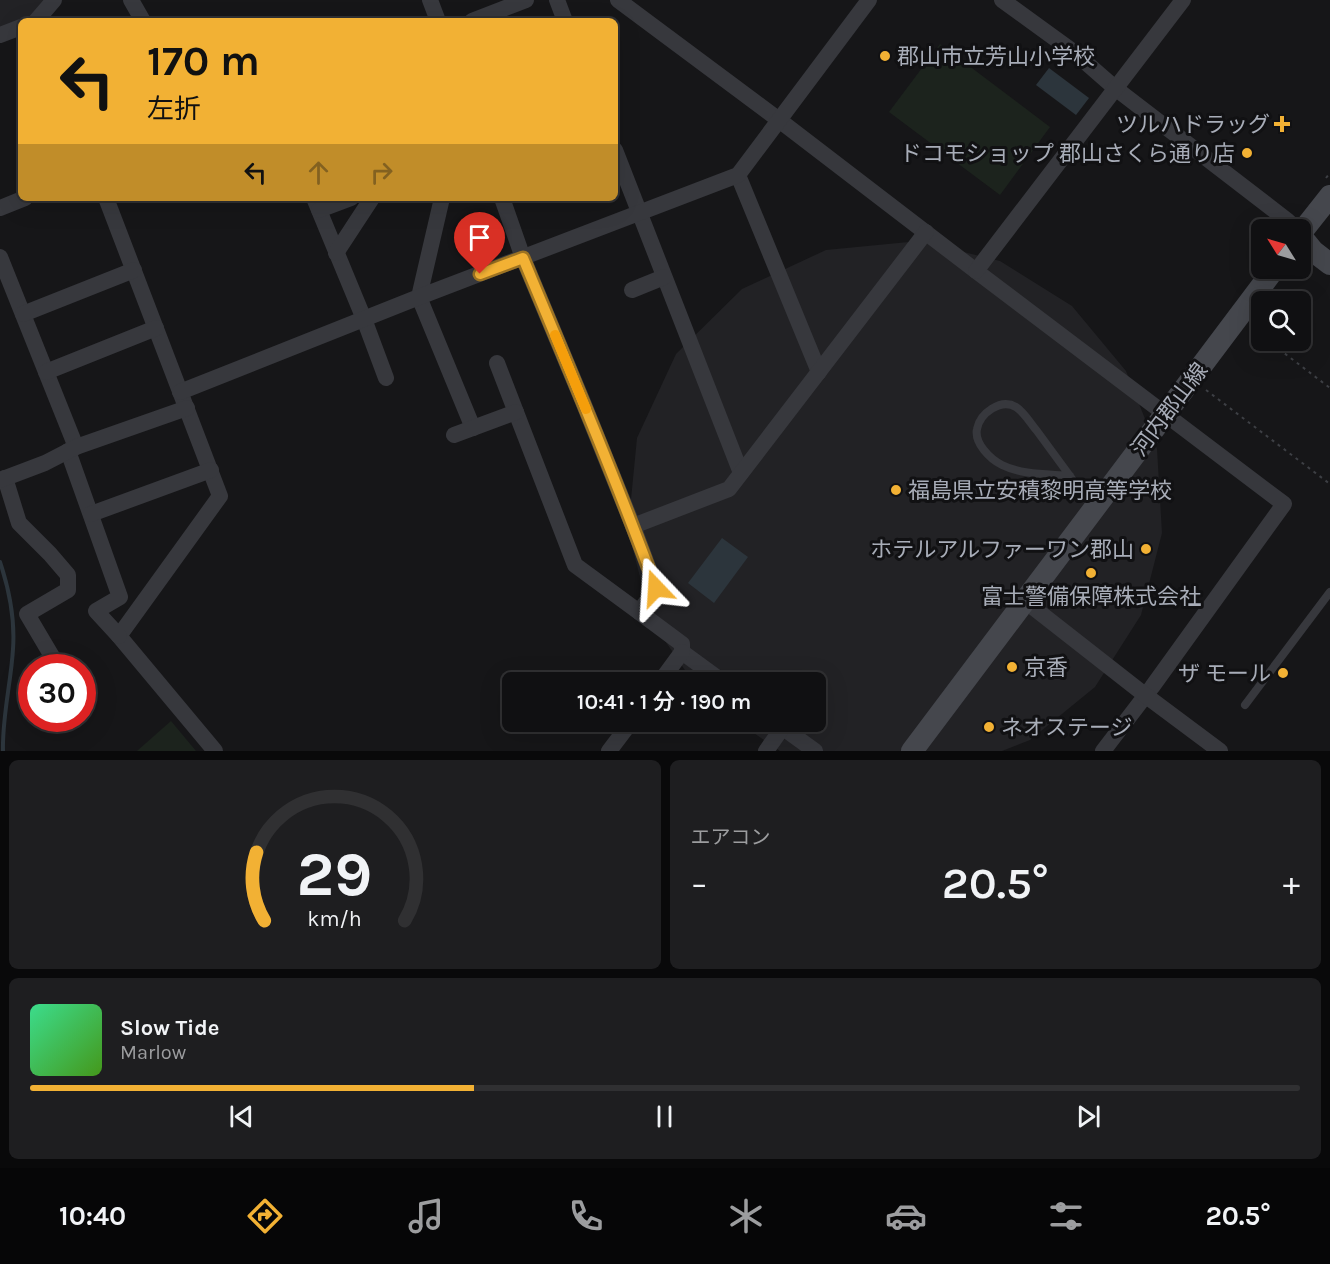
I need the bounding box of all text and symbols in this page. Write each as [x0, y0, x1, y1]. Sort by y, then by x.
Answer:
text: 170 m [147, 36, 260, 86]
icon: left [48, 42, 126, 120]
place label: 郡山市立芳山小学校 [897, 44, 1095, 70]
marker: 郡山市立芳山小学校 [878, 49, 892, 63]
text: 左折 [147, 93, 201, 125]
place label: ツルハドラッグ [1116, 112, 1270, 138]
marker: ツルハドラッグ [1275, 117, 1289, 131]
place label: ドコモショップ 郡山さくら通り店 [900, 141, 1235, 167]
marker: ドコモショップ 郡山さくら通り店 [1240, 146, 1254, 160]
icon: left [239, 156, 272, 189]
icon: ahead [302, 156, 335, 189]
icon: right [365, 156, 398, 189]
pin [454, 212, 505, 274]
north arrow [1251, 219, 1311, 279]
map controls [1251, 219, 1311, 351]
icon: arrive [463, 221, 496, 254]
button: search [1251, 291, 1311, 351]
street label: 河内郡山線 [1126, 358, 1213, 461]
place label: 福島県立安積黎明高等学校 [908, 478, 1172, 504]
marker: 福島県立安積黎明高等学校 [889, 483, 903, 497]
place label: ホテルアルファーワン郡山 [870, 537, 1134, 563]
marker: ホテルアルファーワン郡山 [1139, 542, 1153, 556]
position arrow [624, 556, 688, 620]
marker: 富士警備保障株式会社 [1084, 566, 1098, 580]
place label: 富士警備保障株式会社 [981, 584, 1201, 610]
speed limit sign: 30 [18, 654, 96, 732]
place label: 京香 [1024, 655, 1068, 681]
marker: 京香 [1005, 660, 1019, 674]
place label: ザ モール [1178, 661, 1271, 687]
marker: ザ モール [1276, 666, 1290, 680]
text: 10:41 · 1 分 · 190 m [577, 689, 751, 715]
place label: ネオステージ [1001, 715, 1133, 741]
marker: ネオステージ [982, 720, 996, 734]
text: エアコン [691, 826, 771, 849]
text: 29 [297, 838, 373, 911]
text: 20.5° [942, 857, 1049, 909]
text: − [691, 864, 708, 902]
text: + [1283, 864, 1300, 902]
text: km/h [308, 907, 362, 932]
text: Slow Tide [120, 1015, 220, 1041]
text: Marlow [120, 1041, 186, 1064]
icon: previous [225, 1100, 258, 1133]
icon: pause [648, 1100, 681, 1133]
icon: next [1072, 1100, 1105, 1133]
icon: directions [244, 1195, 286, 1237]
icon: music [405, 1195, 447, 1237]
icon: phone [565, 1195, 607, 1237]
icon: climate [725, 1195, 767, 1237]
icon: car [885, 1195, 927, 1237]
icon: filters [1045, 1195, 1087, 1237]
text: 10:40 [59, 1200, 126, 1232]
text: 20.5° [1205, 1200, 1271, 1232]

